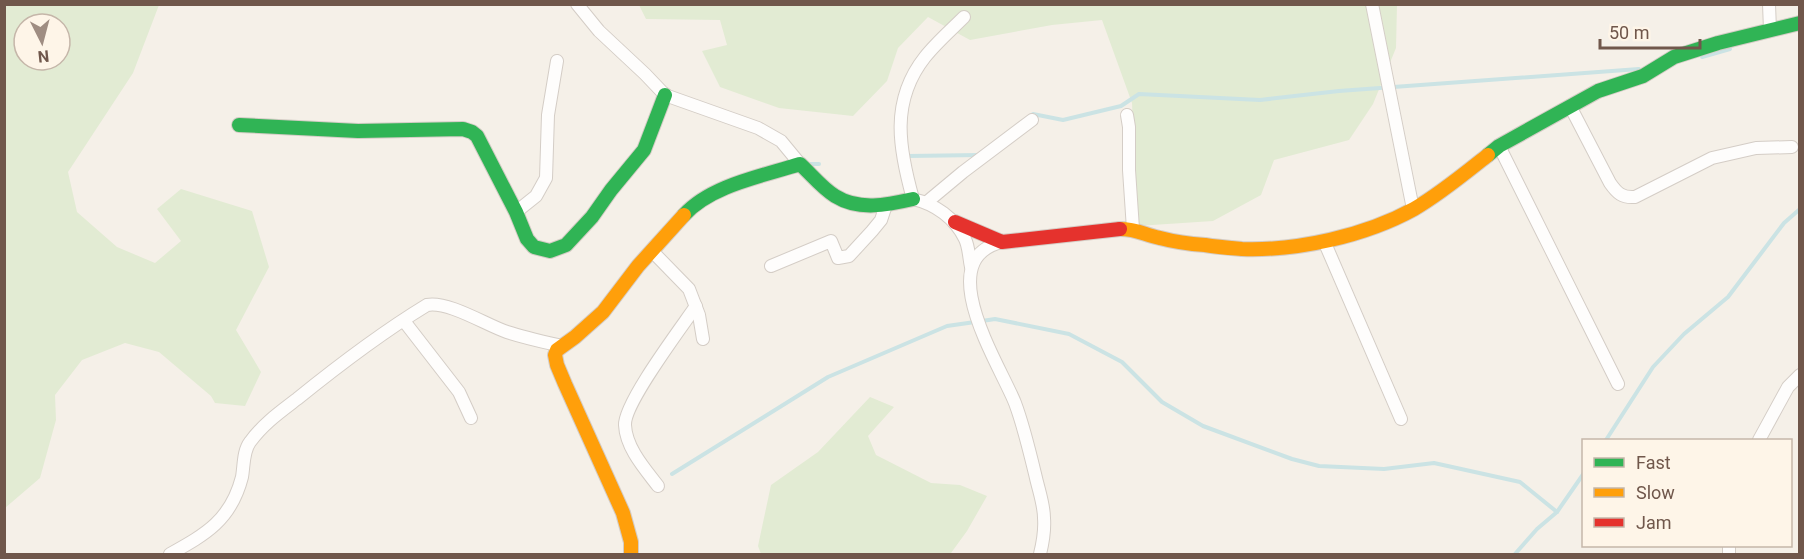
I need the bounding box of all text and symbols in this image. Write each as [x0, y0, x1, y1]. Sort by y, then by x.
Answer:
north arrow [12, 12, 72, 72]
scale bar [1600, 12, 1700, 50]
text: 50 m [1609, 22, 1649, 43]
text: N [37, 46, 50, 66]
legend [1582, 439, 1792, 547]
text: Fast [1636, 452, 1671, 473]
text: Slow [1636, 482, 1675, 503]
text: Jam [1636, 512, 1672, 533]

